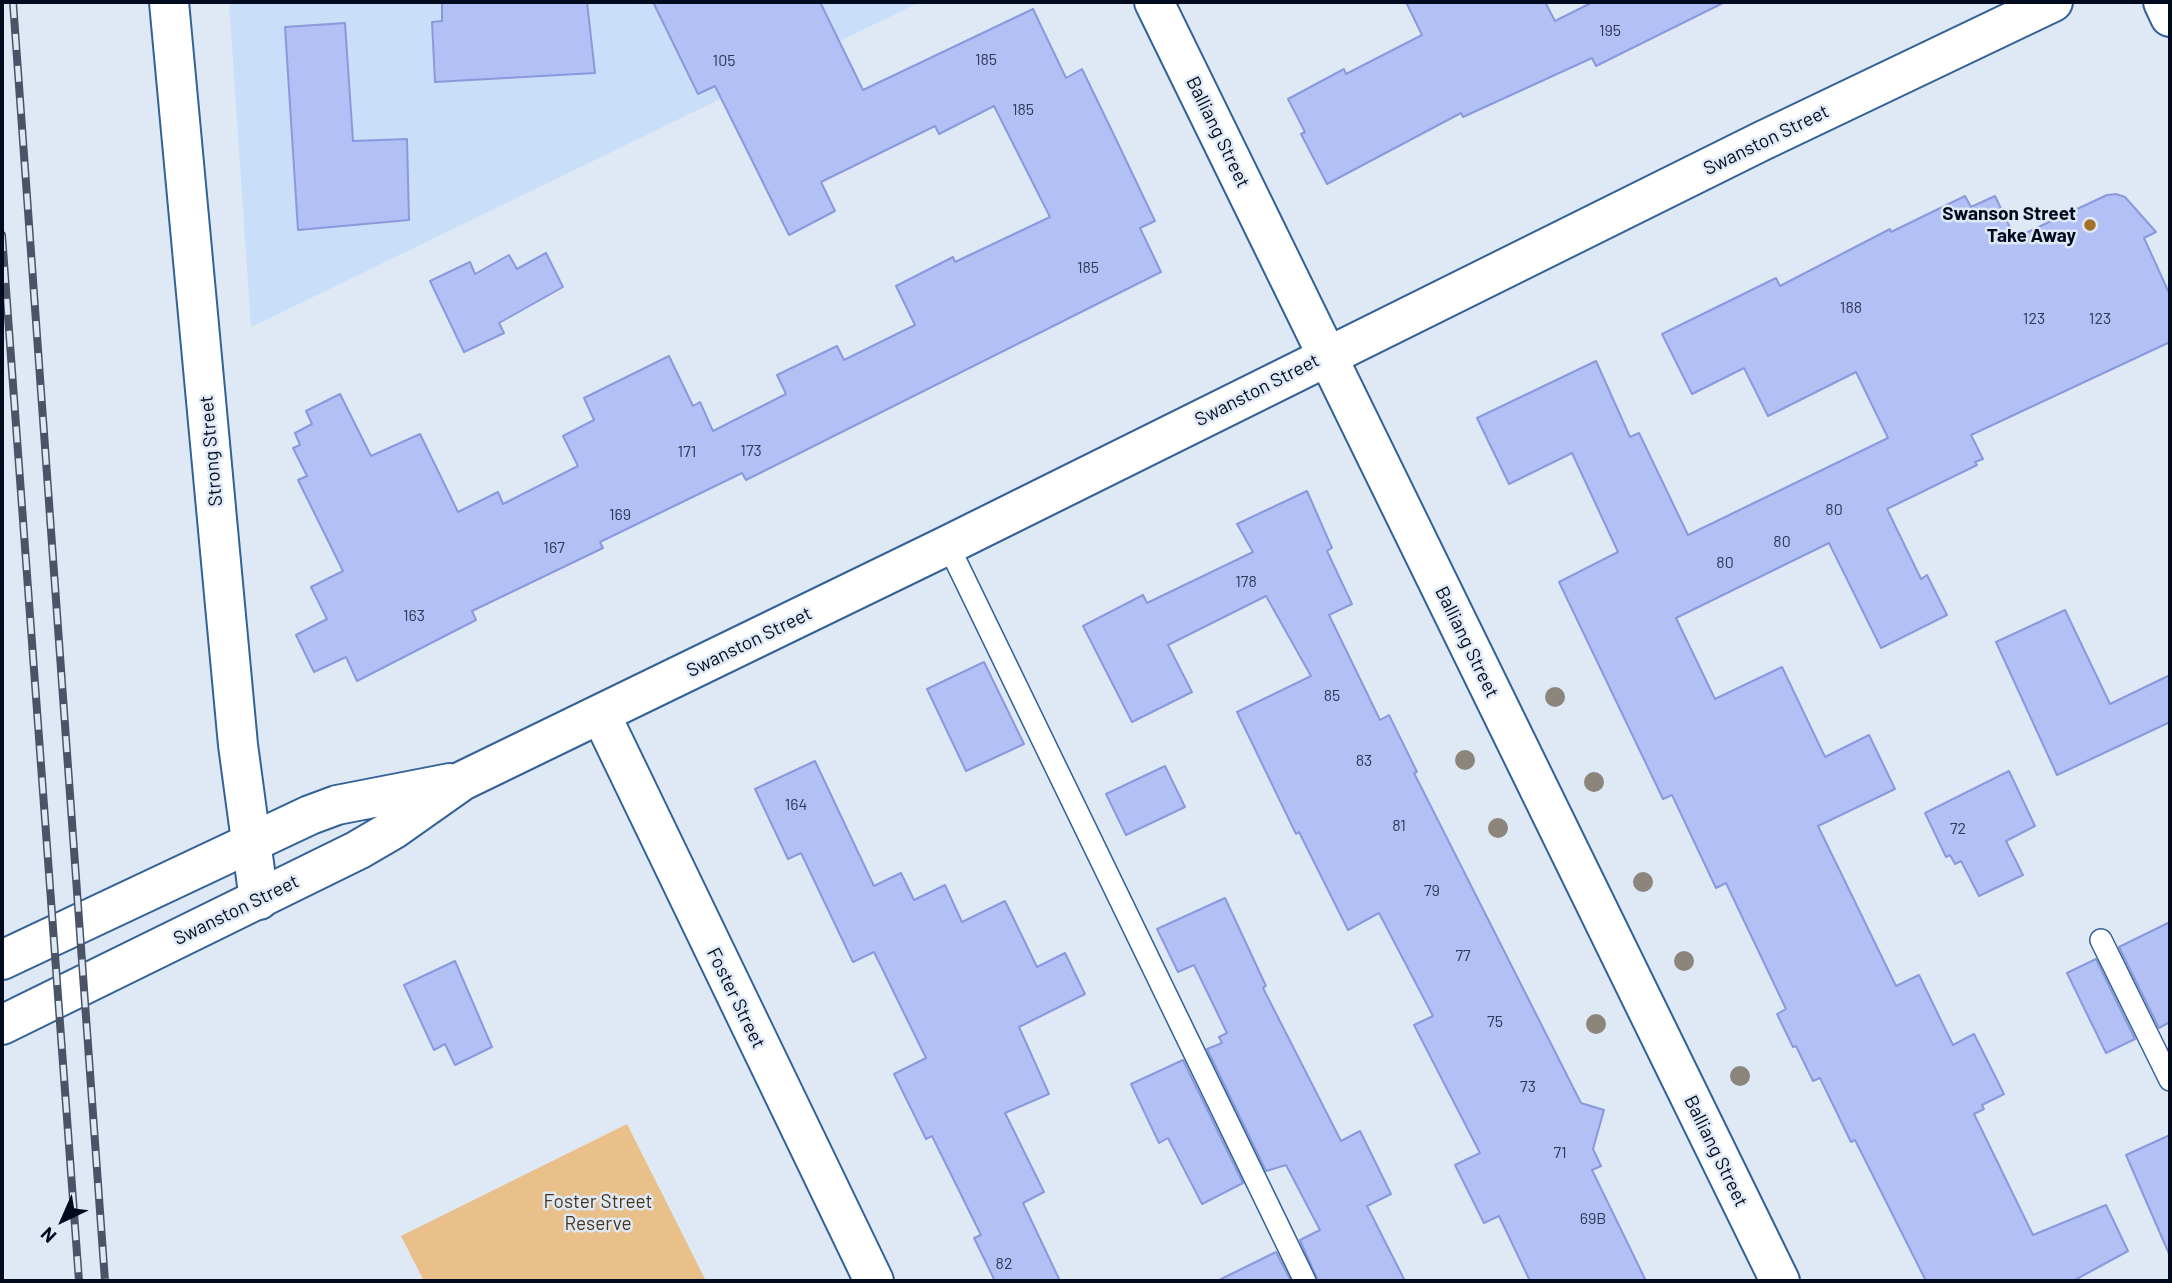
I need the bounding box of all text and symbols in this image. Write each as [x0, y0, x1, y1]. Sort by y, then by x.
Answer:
house number: 195 [1599, 21, 1621, 41]
house number: 185 [975, 50, 997, 70]
house number: 105 [713, 51, 735, 71]
street label: Balliang Street [1181, 73, 1255, 191]
house number: 185 [1012, 100, 1034, 120]
street label: Swanston Street [1700, 100, 1832, 180]
place label: Swanson Street Take Away [1942, 203, 2076, 247]
marker: Swanson Street Take Away [2082, 217, 2098, 233]
house number: 185 [1077, 258, 1099, 278]
house number: 188 [1840, 298, 1862, 318]
house number: 123 [2023, 309, 2045, 329]
house number: 123 [2089, 309, 2111, 329]
street label: Swanston Street [1191, 349, 1323, 431]
street label: Strong Street [195, 395, 227, 507]
house number: 173 [740, 441, 762, 461]
house number: 171 [678, 442, 696, 462]
house number: 80 [1825, 500, 1843, 520]
house number: 169 [609, 505, 631, 525]
house number: 80 [1773, 532, 1791, 552]
house number: 167 [543, 538, 565, 558]
house number: 80 [1716, 553, 1734, 573]
house number: 178 [1235, 572, 1257, 592]
street label: Balliang Street [1430, 583, 1504, 701]
street label: Swanston Street [683, 602, 815, 682]
house number: 163 [403, 606, 425, 626]
house number: 85 [1324, 686, 1340, 706]
house number: 83 [1356, 751, 1372, 771]
house number: 164 [785, 795, 807, 815]
house number: 81 [1392, 816, 1406, 836]
house number: 72 [1950, 819, 1966, 839]
street label: Swanston Street [170, 870, 302, 950]
house number: 79 [1424, 881, 1440, 901]
street label: Foster Street [702, 944, 770, 1052]
house number: 77 [1455, 946, 1471, 966]
house number: 75 [1487, 1012, 1503, 1032]
house number: 73 [1520, 1077, 1536, 1097]
street label: Balliang Street [1679, 1092, 1753, 1210]
house number: 71 [1553, 1143, 1567, 1163]
north arrow [28, 1185, 98, 1255]
park label: Foster Street Reserve [544, 1191, 652, 1235]
house number: 69B [1580, 1209, 1606, 1229]
text: N [36, 1223, 61, 1248]
house number: 82 [996, 1254, 1012, 1274]

